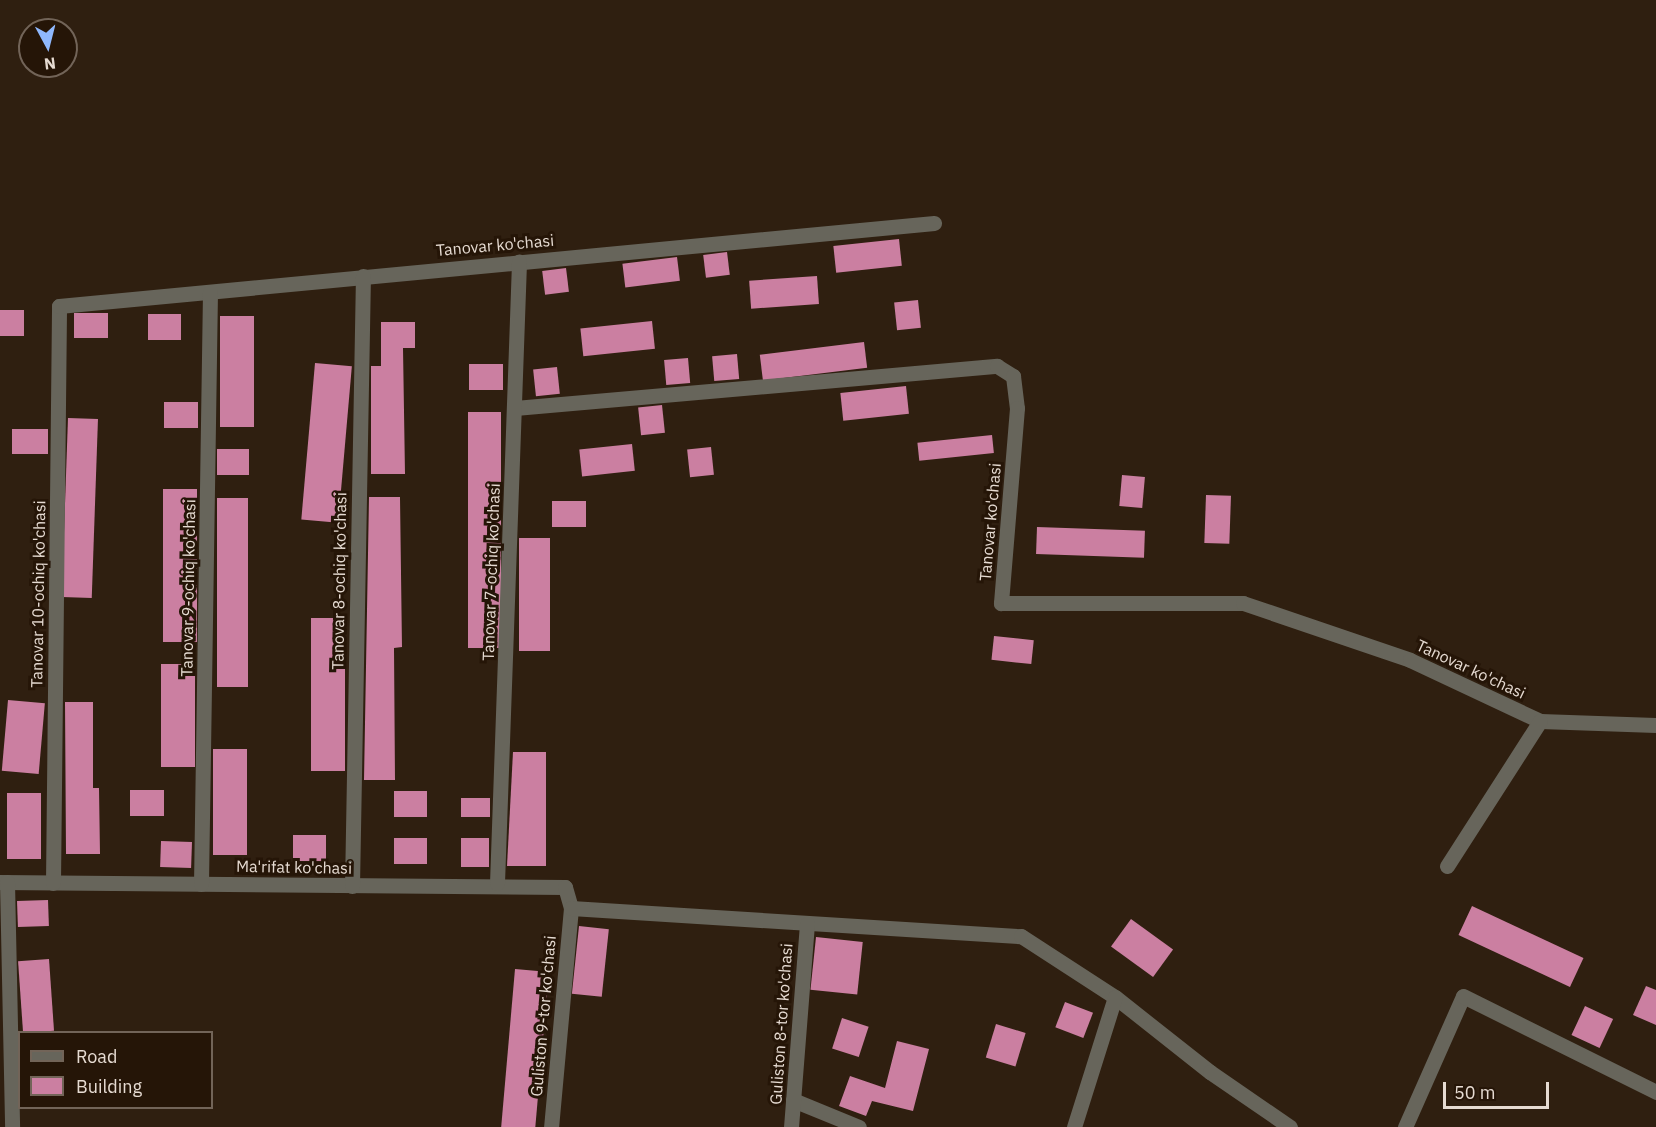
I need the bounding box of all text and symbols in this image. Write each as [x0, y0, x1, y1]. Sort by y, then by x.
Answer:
north arrow [18, 18, 78, 78]
text: N [43, 53, 57, 75]
street label: Tanovar ko'chasi [435, 230, 555, 260]
street label: Tanovar ko'chasi [975, 462, 1005, 582]
street label: Tanovar 7-ochiq ko'chasi [478, 483, 504, 661]
street label: Tanovar 8-ochiq ko'chasi [328, 492, 350, 670]
street label: Tanovar 9-ochiq ko'chasi [177, 499, 199, 677]
street label: Tanovar 10-ochiq ko'chasi [27, 500, 49, 688]
street label: Tanovar ko'chasi [1413, 635, 1529, 703]
street label: Ma'rifat ko'chasi [236, 856, 352, 878]
street label: Guliston 9-tor ko'chasi [526, 935, 560, 1097]
street label: Guliston 8-tor ko'chasi [766, 943, 796, 1105]
legend [18, 1031, 213, 1109]
text: Road [76, 1045, 117, 1068]
scale bar [1446, 1070, 1552, 1108]
text: Building [76, 1075, 142, 1098]
text: 50 m [1454, 1081, 1496, 1104]

